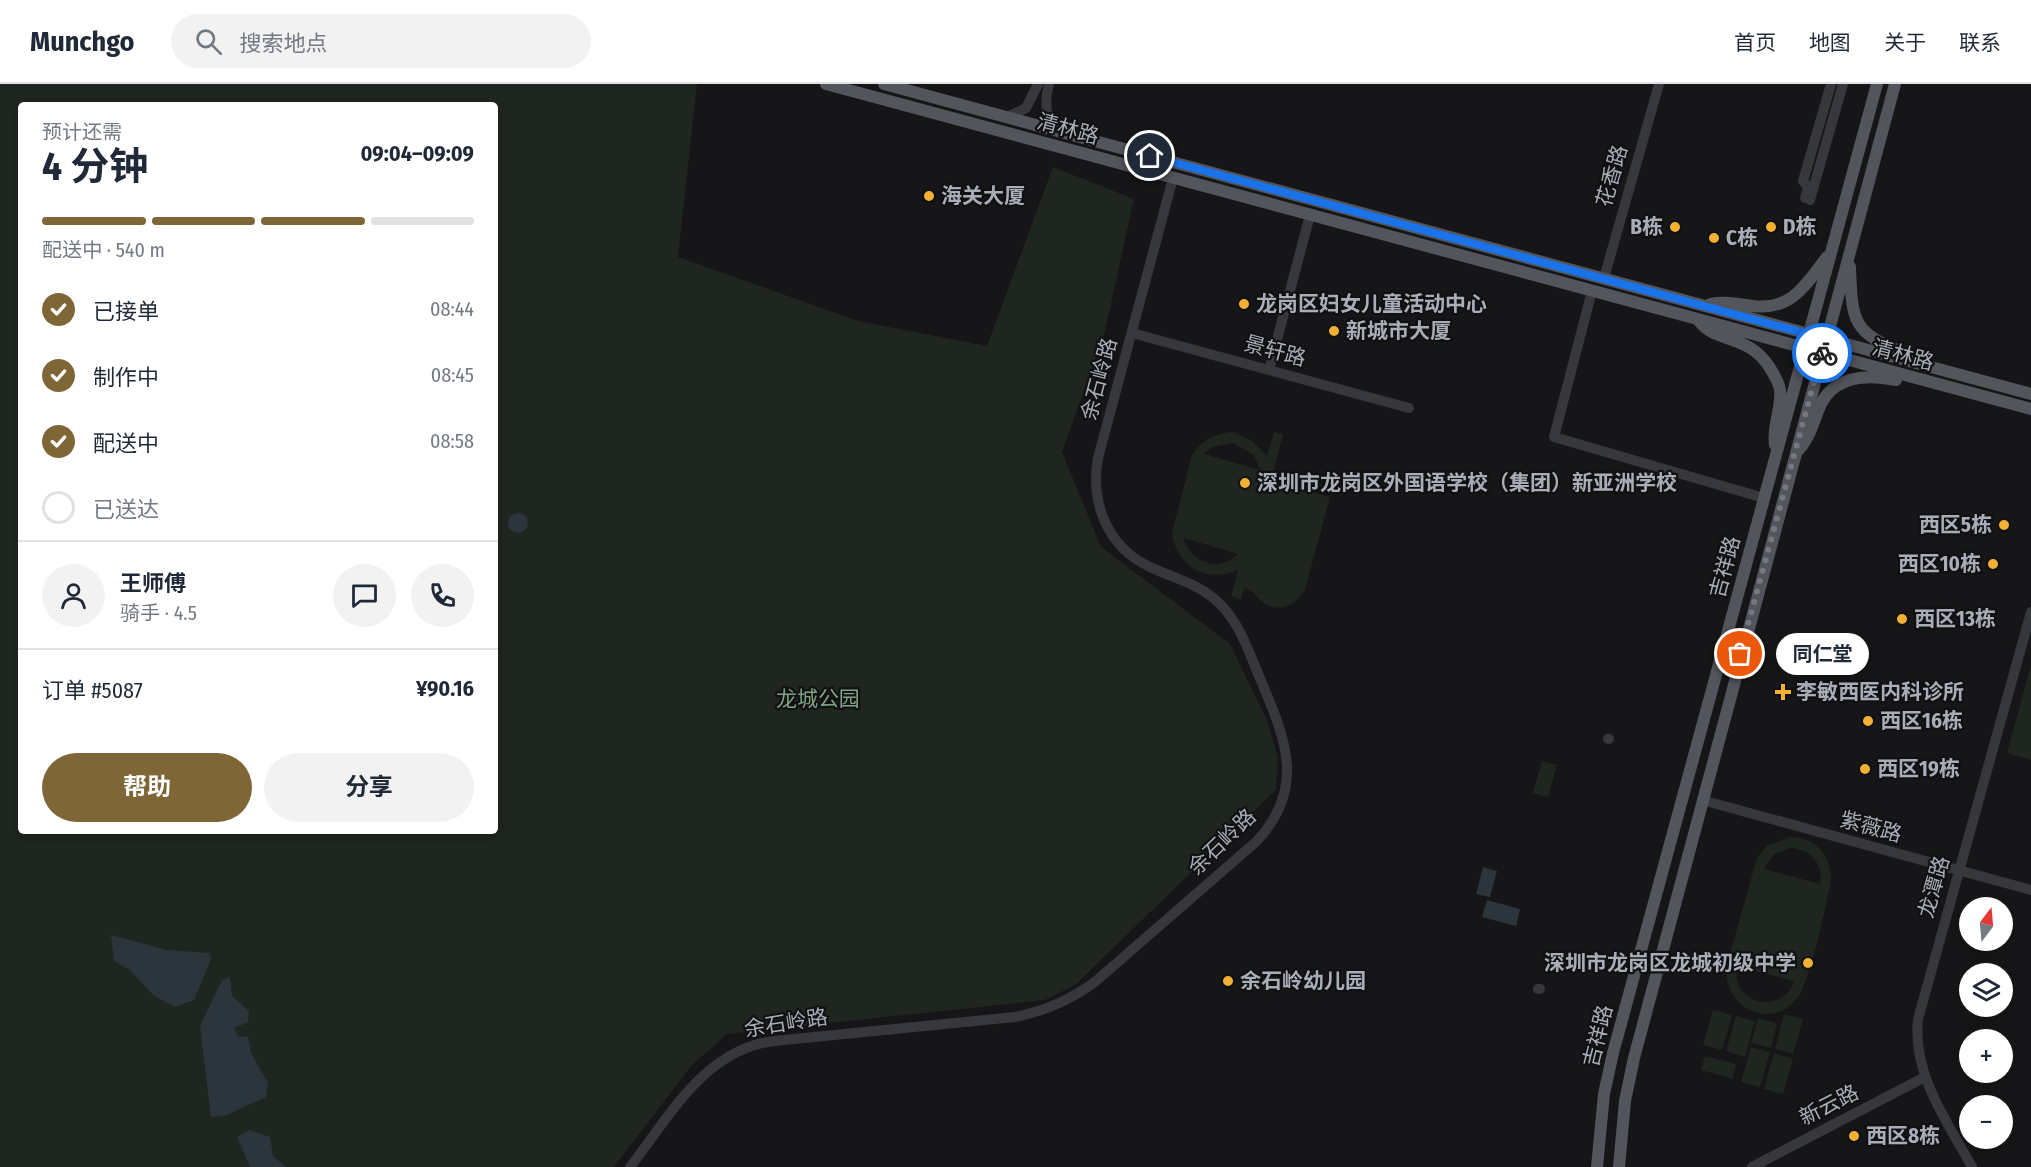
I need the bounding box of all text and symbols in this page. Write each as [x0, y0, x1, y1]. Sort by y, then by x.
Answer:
search box [171, 14, 591, 68]
text: Munchgo [30, 25, 135, 58]
icon: search [192, 25, 225, 58]
text: 搜索地点 [240, 30, 328, 57]
text: 首页 [1734, 30, 1776, 56]
text: 地图 [1809, 30, 1851, 56]
text: 关于 [1884, 30, 1926, 56]
text: 联系 [1959, 30, 2001, 56]
street label: 清林路 [1034, 108, 1102, 150]
text: 预计还需 [42, 120, 122, 144]
pin [1124, 130, 1175, 181]
icon: home [1133, 139, 1166, 172]
text: 09:04–09:09 [361, 140, 474, 167]
street label: 花香路 [1591, 142, 1633, 210]
text: 4 分钟 [42, 144, 148, 190]
place label: 海关大厦 [941, 183, 1025, 209]
marker: 海关大厦 [922, 189, 936, 203]
place label: B栋 [1630, 214, 1663, 240]
place label: D栋 [1783, 214, 1817, 240]
marker: B栋 [1668, 220, 1682, 234]
marker: D栋 [1764, 220, 1778, 234]
place label: C栋 [1726, 225, 1758, 251]
marker: C栋 [1707, 231, 1721, 245]
text: 配送中 · 540 m [42, 238, 165, 262]
place label: 龙岗区妇女儿童活动中心 [1256, 291, 1487, 317]
icon: check [42, 293, 75, 326]
text: 08:44 [430, 297, 474, 321]
marker: 龙岗区妇女儿童活动中心 [1237, 297, 1251, 311]
text: 已接单 [93, 298, 159, 325]
place label: 新城市大厦 [1346, 318, 1451, 344]
courier [1792, 323, 1852, 383]
marker: 新城市大厦 [1327, 324, 1341, 338]
street label: 景轩路 [1241, 330, 1309, 372]
street label: 清林路 [1869, 334, 1937, 376]
street label: 余石岭路 [1076, 335, 1122, 423]
icon: bike [1806, 337, 1839, 370]
icon: check [42, 359, 75, 392]
text: 08:45 [431, 363, 474, 387]
text: 制作中 [93, 364, 159, 391]
icon: check [42, 425, 75, 458]
text: 08:58 [430, 429, 474, 453]
text: 配送中 [93, 430, 159, 457]
place label: 深圳市龙岗区外国语学校（集团）新亚洲学校 [1257, 470, 1677, 496]
marker: 深圳市龙岗区外国语学校（集团）新亚洲学校 [1238, 476, 1252, 490]
text: 已送达 [93, 496, 159, 523]
place label: 西区5栋 [1919, 512, 1992, 538]
marker: 西区5栋 [1997, 518, 2011, 532]
street label: 吉祥路 [1704, 533, 1746, 601]
place label: 西区10栋 [1898, 551, 1981, 577]
marker: 西区10栋 [1986, 557, 2000, 571]
button: person [42, 564, 105, 627]
button: chat [333, 564, 396, 627]
button: phone [411, 564, 474, 627]
text: 王师傅 [120, 570, 186, 597]
text: 骑手 · 4.5 [120, 601, 197, 625]
place label: 西区13栋 [1914, 606, 1996, 632]
marker: 西区13栋 [1895, 612, 1909, 626]
pin [1714, 628, 1765, 679]
callout: 同仁堂 [1776, 633, 1869, 675]
icon: bag [1723, 637, 1756, 670]
text: 同仁堂 [1793, 642, 1853, 666]
text: ¥90.16 [416, 675, 474, 702]
text: 订单 #5087 [42, 677, 143, 704]
place label: 李敏西医内科诊所 [1796, 679, 1964, 705]
marker: 李敏西医内科诊所 [1774, 683, 1792, 701]
park label: 龙城公园 [776, 686, 860, 712]
place label: 西区16栋 [1880, 708, 1963, 734]
marker: 西区16栋 [1861, 714, 1875, 728]
button: 帮助 [42, 753, 252, 822]
button: 分享 [264, 753, 474, 822]
place label: 西区19栋 [1877, 756, 1960, 782]
marker: 西区19栋 [1858, 762, 1872, 776]
street label: 余石岭路 [1183, 803, 1261, 881]
street label: 紫薇路 [1837, 806, 1905, 848]
street label: 龙潭路 [1913, 853, 1955, 921]
north arrow [1959, 897, 2013, 951]
map controls [1959, 897, 2013, 1149]
place label: 深圳市龙岗区龙城初级中学 [1544, 950, 1796, 976]
marker: 深圳市龙岗区龙城初级中学 [1801, 956, 1815, 970]
button: layers [1959, 963, 2013, 1017]
place label: 余石岭幼儿园 [1240, 968, 1366, 994]
marker: 余石岭幼儿园 [1221, 974, 1235, 988]
street label: 吉祥路 [1578, 1002, 1618, 1070]
street label: 余石岭路 [742, 1004, 830, 1042]
button: + [1959, 1029, 2013, 1083]
street label: 新云路 [1795, 1079, 1863, 1131]
button: − [1959, 1095, 2013, 1149]
place label: 西区8栋 [1866, 1123, 1940, 1149]
marker: 西区8栋 [1847, 1129, 1861, 1143]

